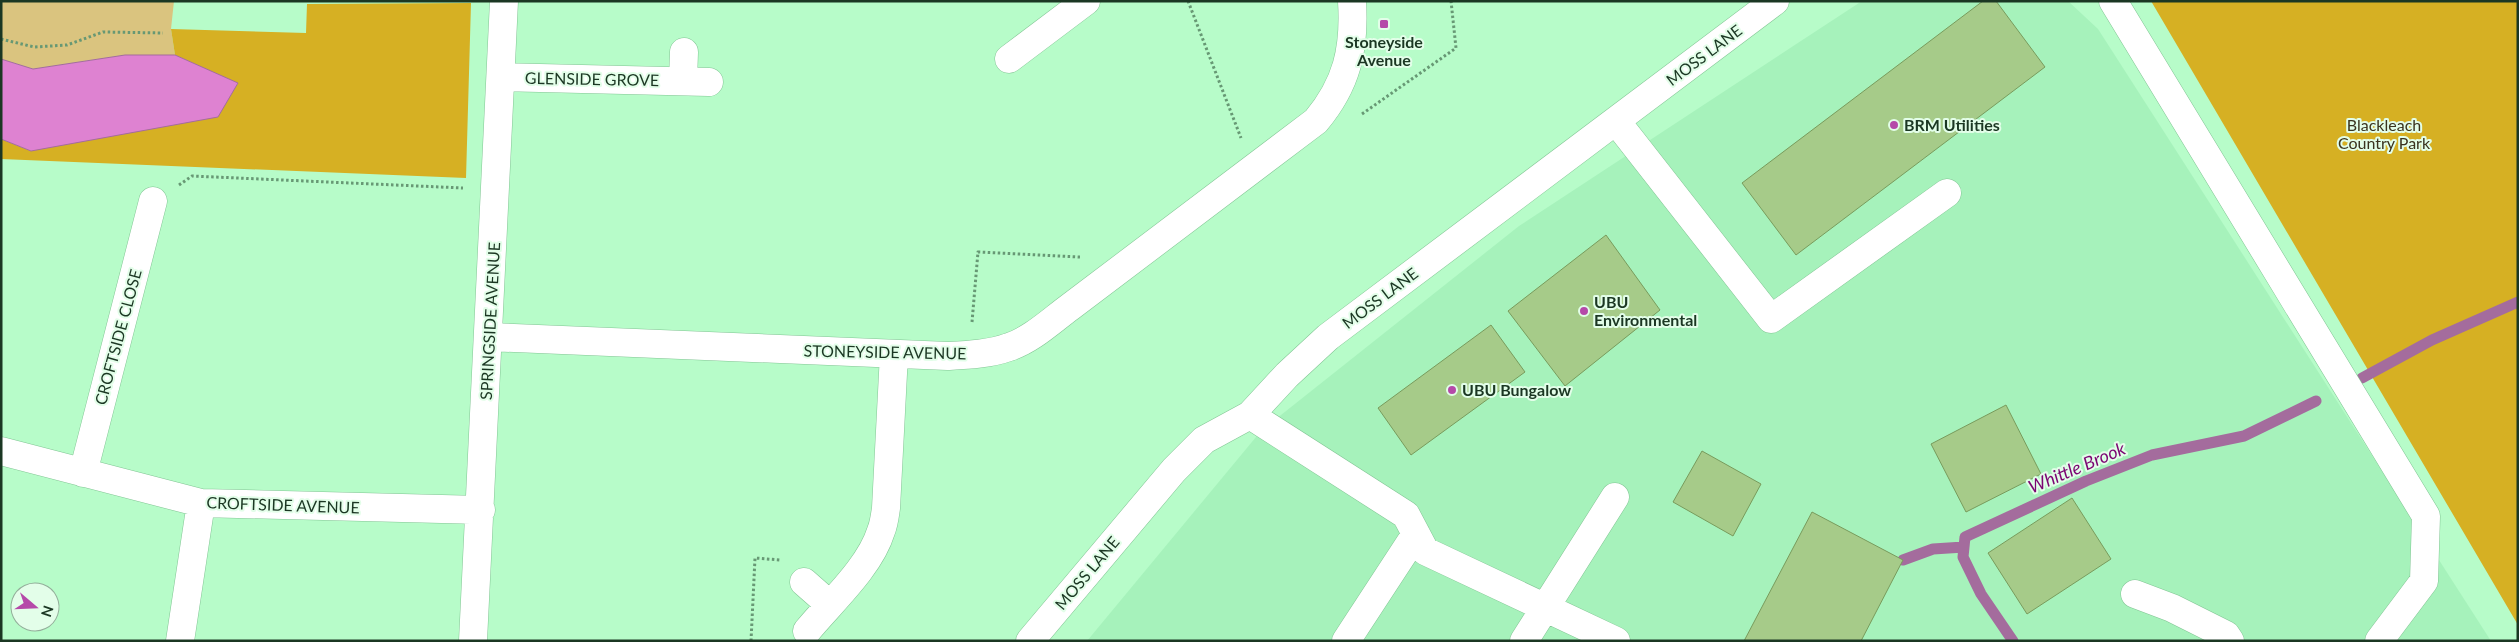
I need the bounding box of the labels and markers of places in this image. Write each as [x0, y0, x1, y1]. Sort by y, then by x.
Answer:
marker: Stoneyside Avenue [1378, 18, 1390, 30]
place label: Stoneyside Avenue [1345, 32, 1423, 69]
place label: BRM Utilities [1904, 115, 2000, 134]
marker: BRM Utilities [1888, 119, 1900, 131]
place label: UBU Environmental [1594, 292, 1697, 329]
marker: UBU Environmental [1578, 305, 1590, 317]
place label: UBU Bungalow [1462, 380, 1571, 399]
marker: UBU Bungalow [1446, 384, 1458, 396]

